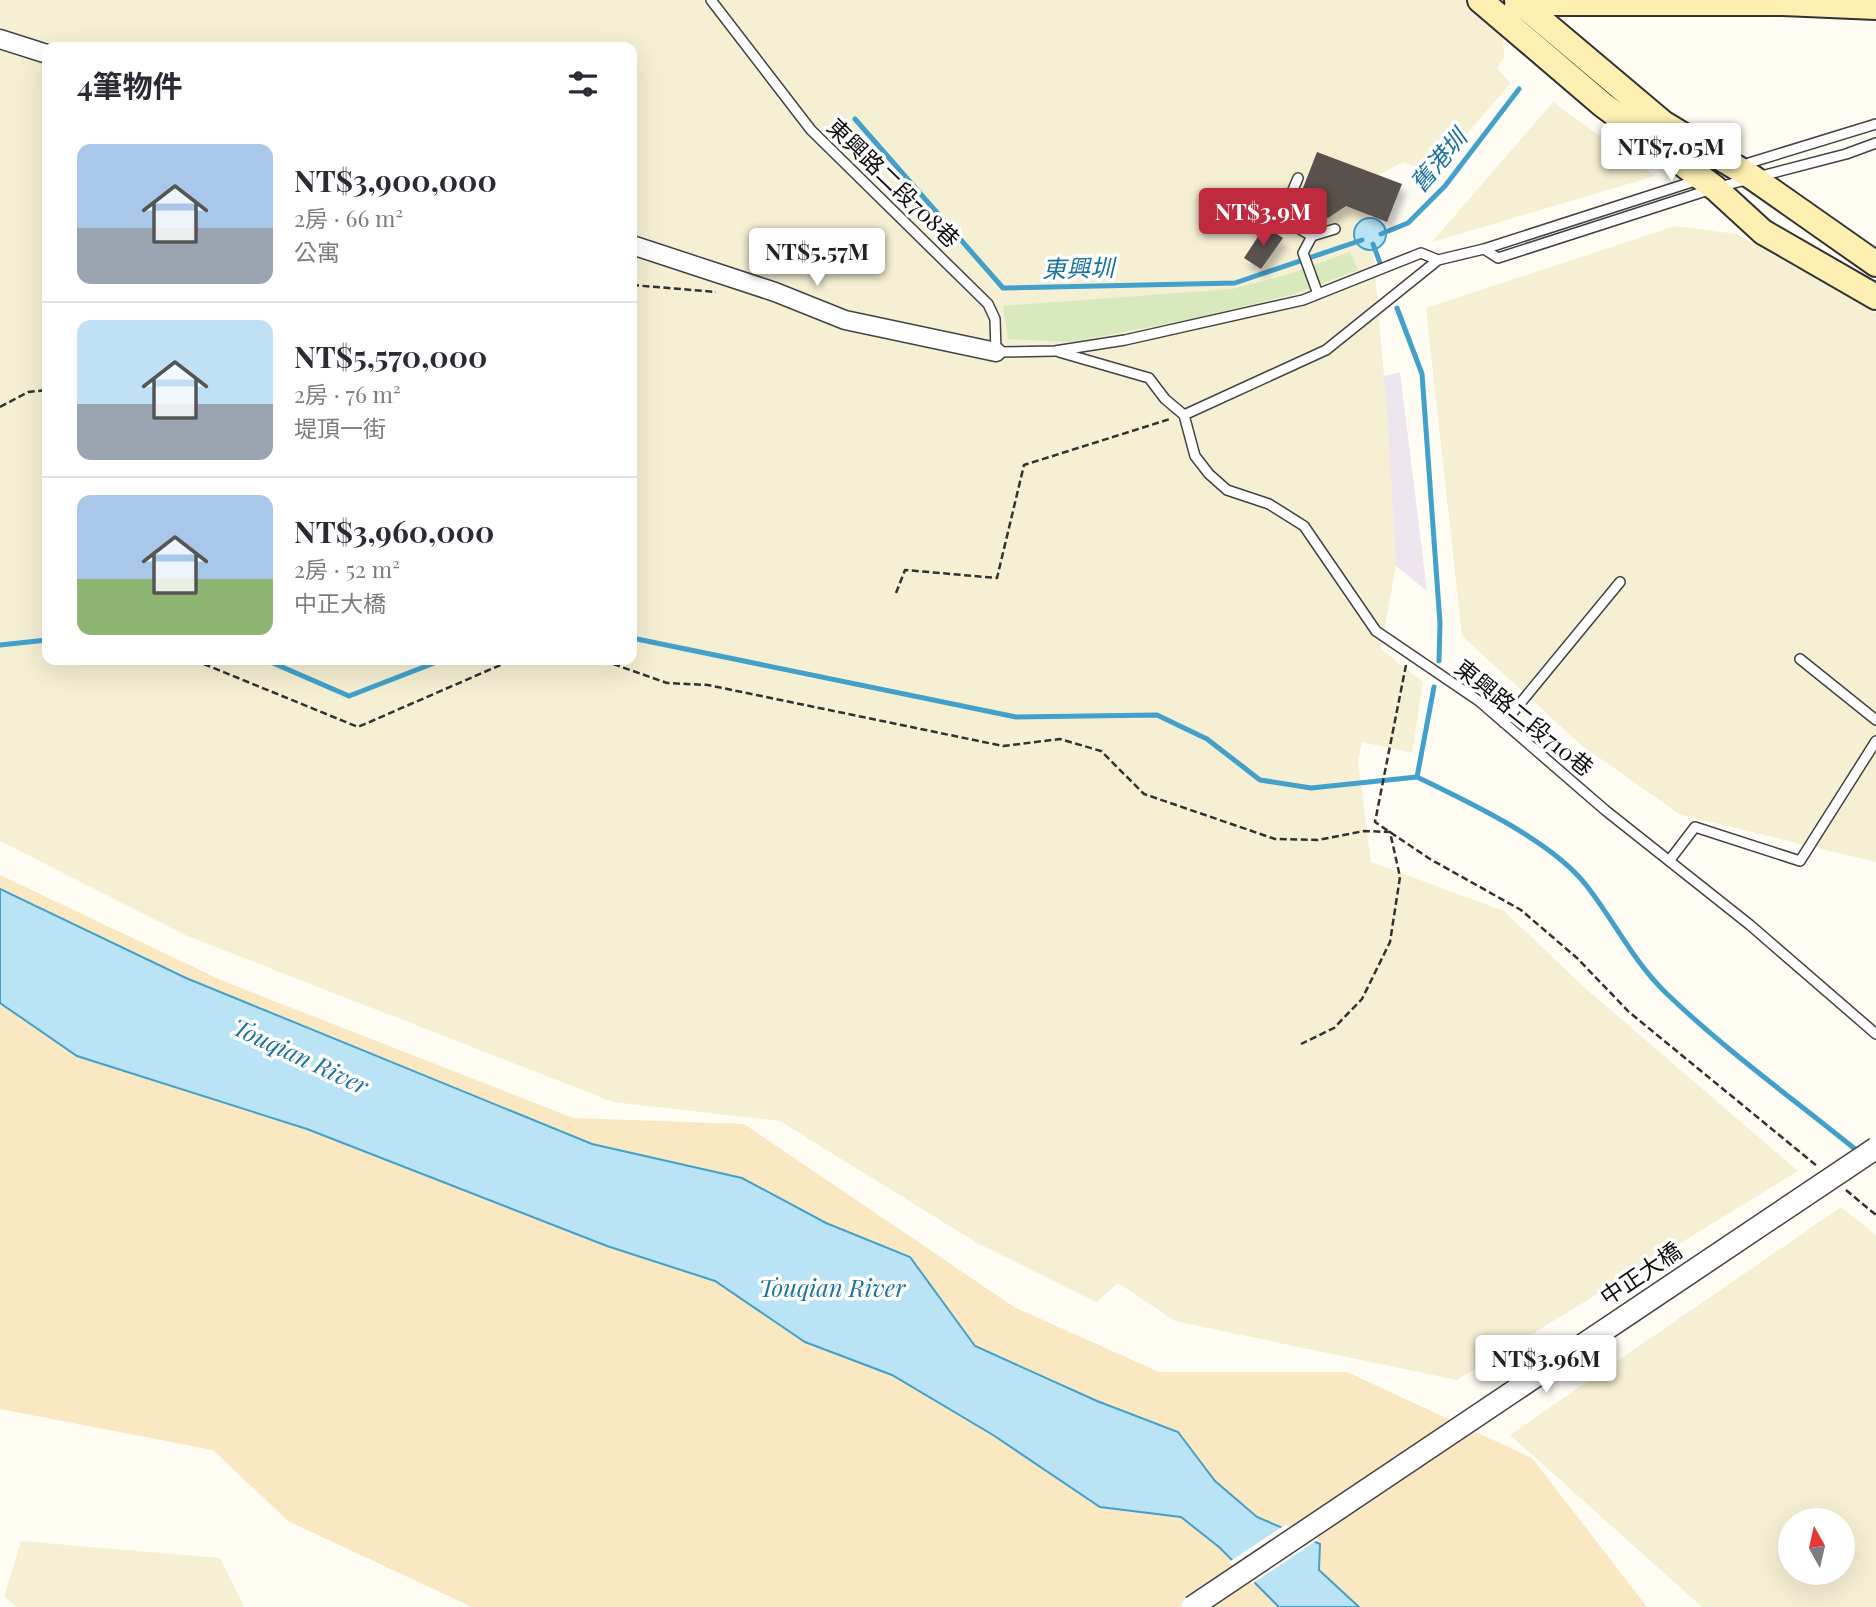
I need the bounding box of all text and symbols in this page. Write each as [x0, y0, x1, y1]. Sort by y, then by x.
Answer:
text: 4筆物件 [77, 65, 183, 105]
icon: filters [564, 65, 602, 103]
street label: 東興路二段708巷 [821, 111, 967, 253]
water label: 舊港圳 [1402, 120, 1475, 198]
pin: NT$7.05M [1599, 124, 1743, 183]
text: NT$7.05M [1617, 130, 1725, 161]
text: NT$3,900,000 [294, 160, 497, 200]
icon: home [133, 172, 217, 256]
pin: NT$3.9M [1198, 188, 1328, 248]
text: NT$3.9M [1215, 195, 1311, 226]
text: 2房 · 66 m² [294, 202, 403, 233]
pin: NT$5.57M [745, 229, 889, 288]
text: NT$5.57M [765, 235, 869, 266]
text: 公寓 [294, 236, 340, 267]
water label: 東興圳 [1042, 250, 1117, 284]
text: NT$5,570,000 [294, 336, 487, 376]
icon: home [133, 348, 217, 432]
text: 2房 · 76 m² [294, 378, 401, 409]
text: 堤頂一街 [294, 412, 386, 443]
text: NT$3,960,000 [294, 511, 494, 551]
icon: home [133, 523, 217, 607]
text: 2房 · 52 m² [294, 553, 400, 584]
text: 中正大橋 [294, 587, 386, 618]
street label: 東興路二段710巷 [1449, 651, 1601, 782]
water label: Touqian River [228, 1010, 375, 1101]
street label: 中正大橋 [1593, 1234, 1687, 1311]
water label: Touqian River [759, 1271, 906, 1303]
pin: NT$3.96M [1474, 1336, 1618, 1395]
text: NT$3.96M [1491, 1342, 1601, 1373]
north arrow [1778, 1508, 1855, 1586]
map controls [1778, 1508, 1855, 1585]

